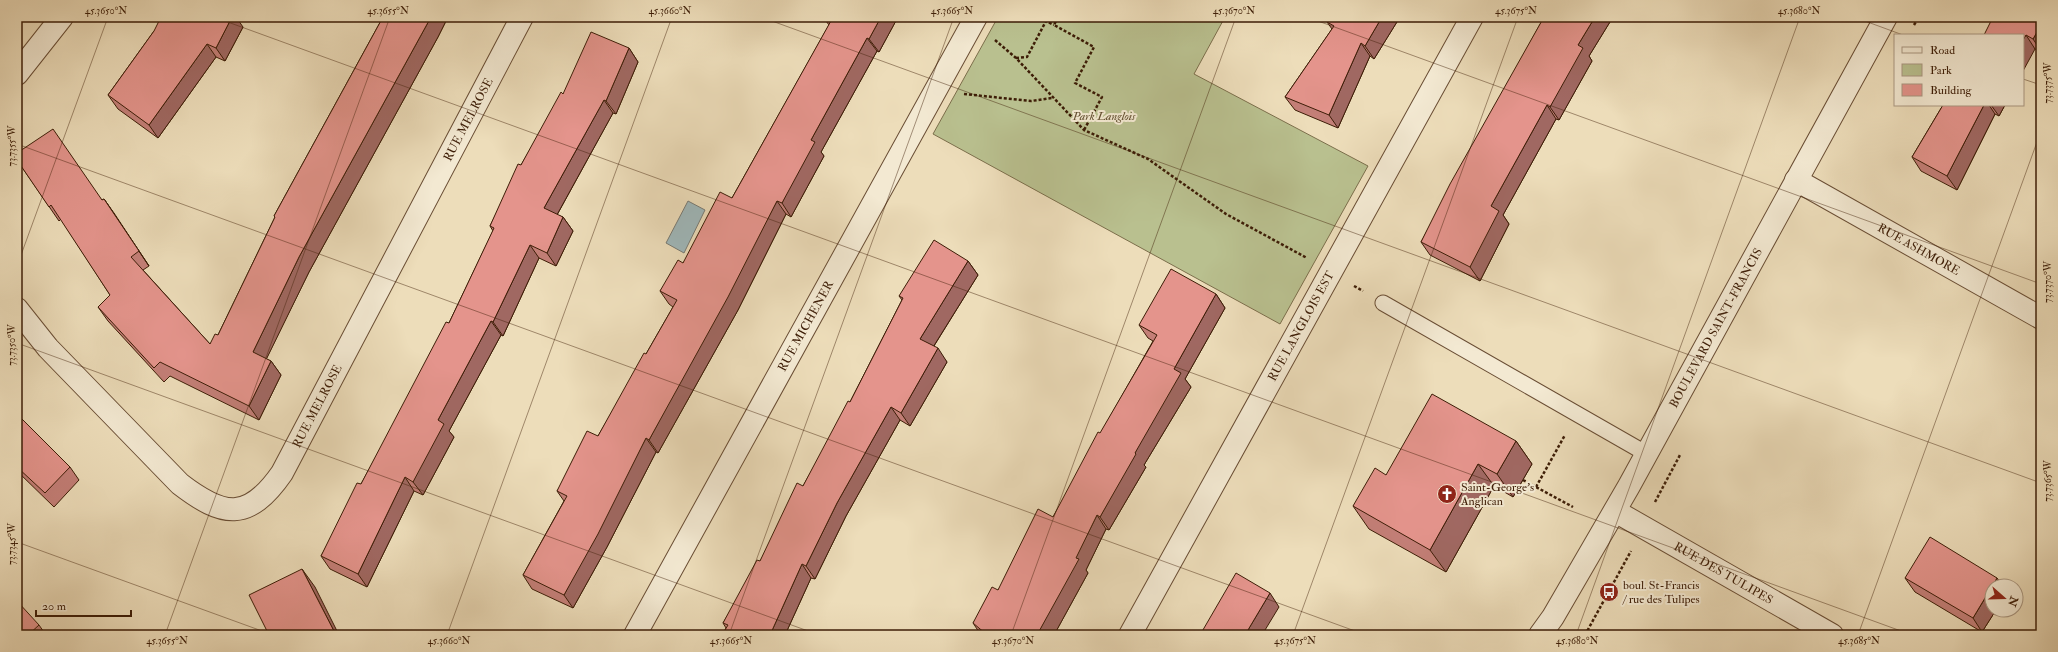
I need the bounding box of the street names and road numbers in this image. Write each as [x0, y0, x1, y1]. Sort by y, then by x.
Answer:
street label: RUE MELROSE [440, 75, 497, 164]
street label: RUE ASHMORE [1875, 221, 1963, 279]
street label: BOULEVARD SAINT-FRANCIS [1666, 246, 1766, 411]
street label: RUE LANGLOIS EST [1265, 269, 1338, 384]
street label: RUE MICHENER [775, 278, 837, 374]
street label: RUE MELROSE [290, 362, 346, 451]
street label: RUE DES TULIPES [1671, 539, 1776, 608]

